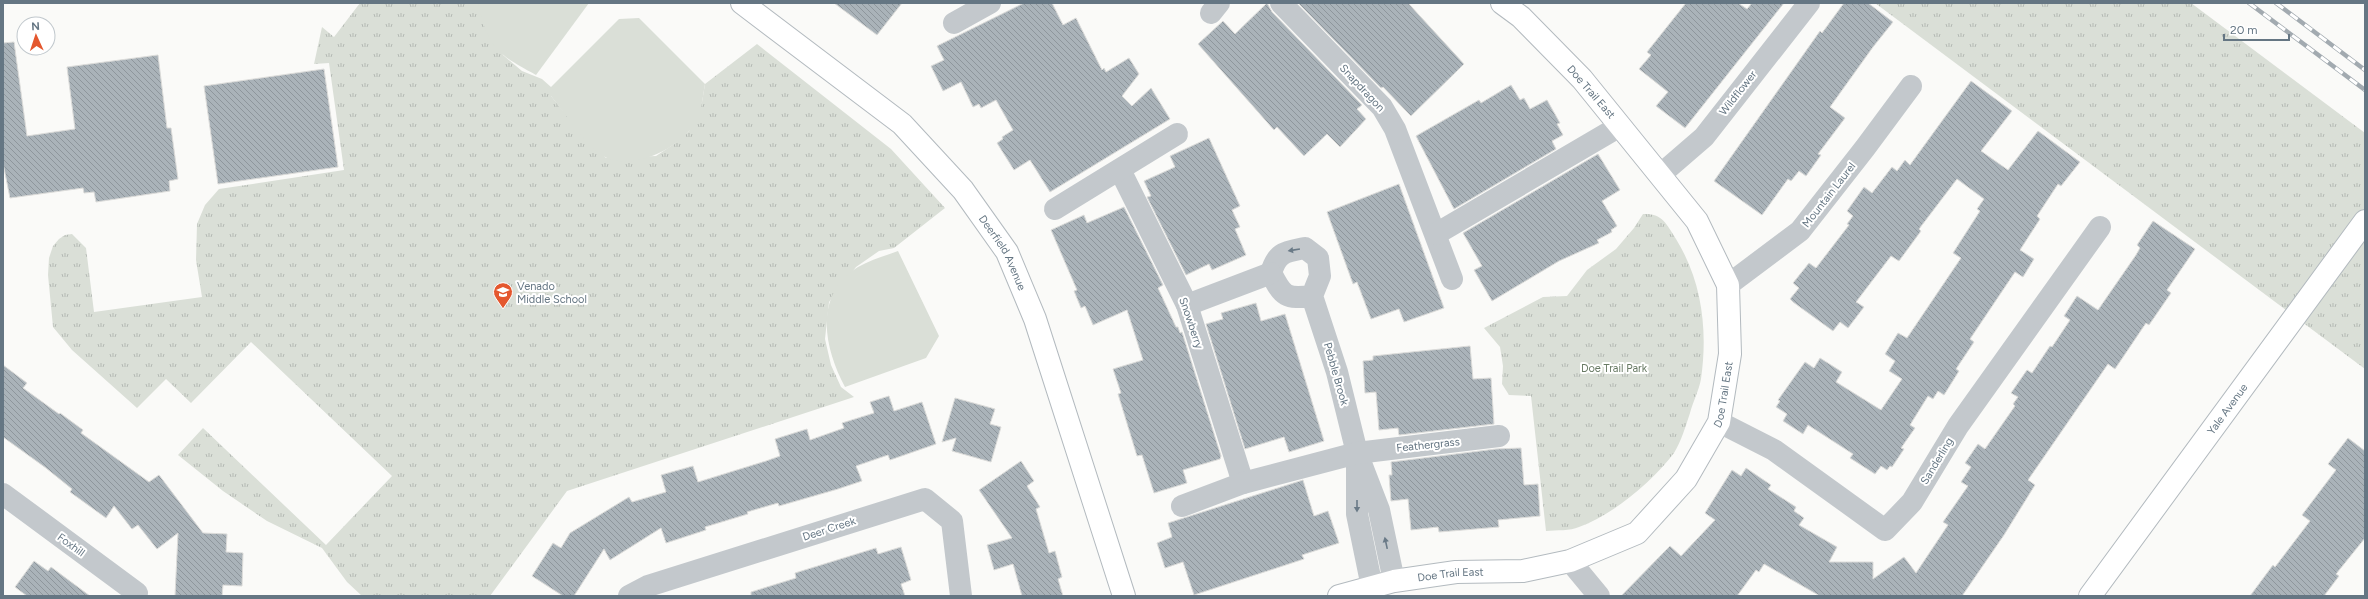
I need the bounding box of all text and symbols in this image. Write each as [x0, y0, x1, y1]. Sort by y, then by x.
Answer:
north arrow [16, 16, 56, 56]
scale bar [2224, 16, 2289, 42]
text: N [31, 20, 40, 33]
text: 20 m [2230, 23, 2258, 37]
street label: Snapdragon [1337, 62, 1387, 114]
street label: Doe Trail East [1564, 63, 1618, 121]
street label: Wildflower [1717, 68, 1760, 118]
street label: Mountain Laurel [1800, 160, 1858, 230]
street label: Deerfield Avenue [976, 212, 1029, 292]
one-way arrow [1287, 247, 1300, 253]
place label: Venado Middle School [517, 280, 587, 306]
school or university icon: Venado Middle School [492, 281, 514, 309]
street label: Snowberry [1176, 296, 1206, 351]
street label: Pebble Brook [1321, 341, 1351, 408]
street label: Doe Trail East [1711, 360, 1735, 430]
park label: Doe Trail Park [1581, 362, 1648, 375]
street label: Yale Avenue [2204, 381, 2250, 437]
street label: Feathergrass [1396, 435, 1460, 455]
street label: Sanderling [1918, 435, 1956, 487]
one-way arrow [1354, 500, 1360, 513]
street label: Deer Creek [801, 514, 858, 544]
street label: Foxhill [55, 531, 87, 559]
one-way arrow [1383, 537, 1389, 549]
street label: Doe Trail East [1416, 565, 1484, 584]

